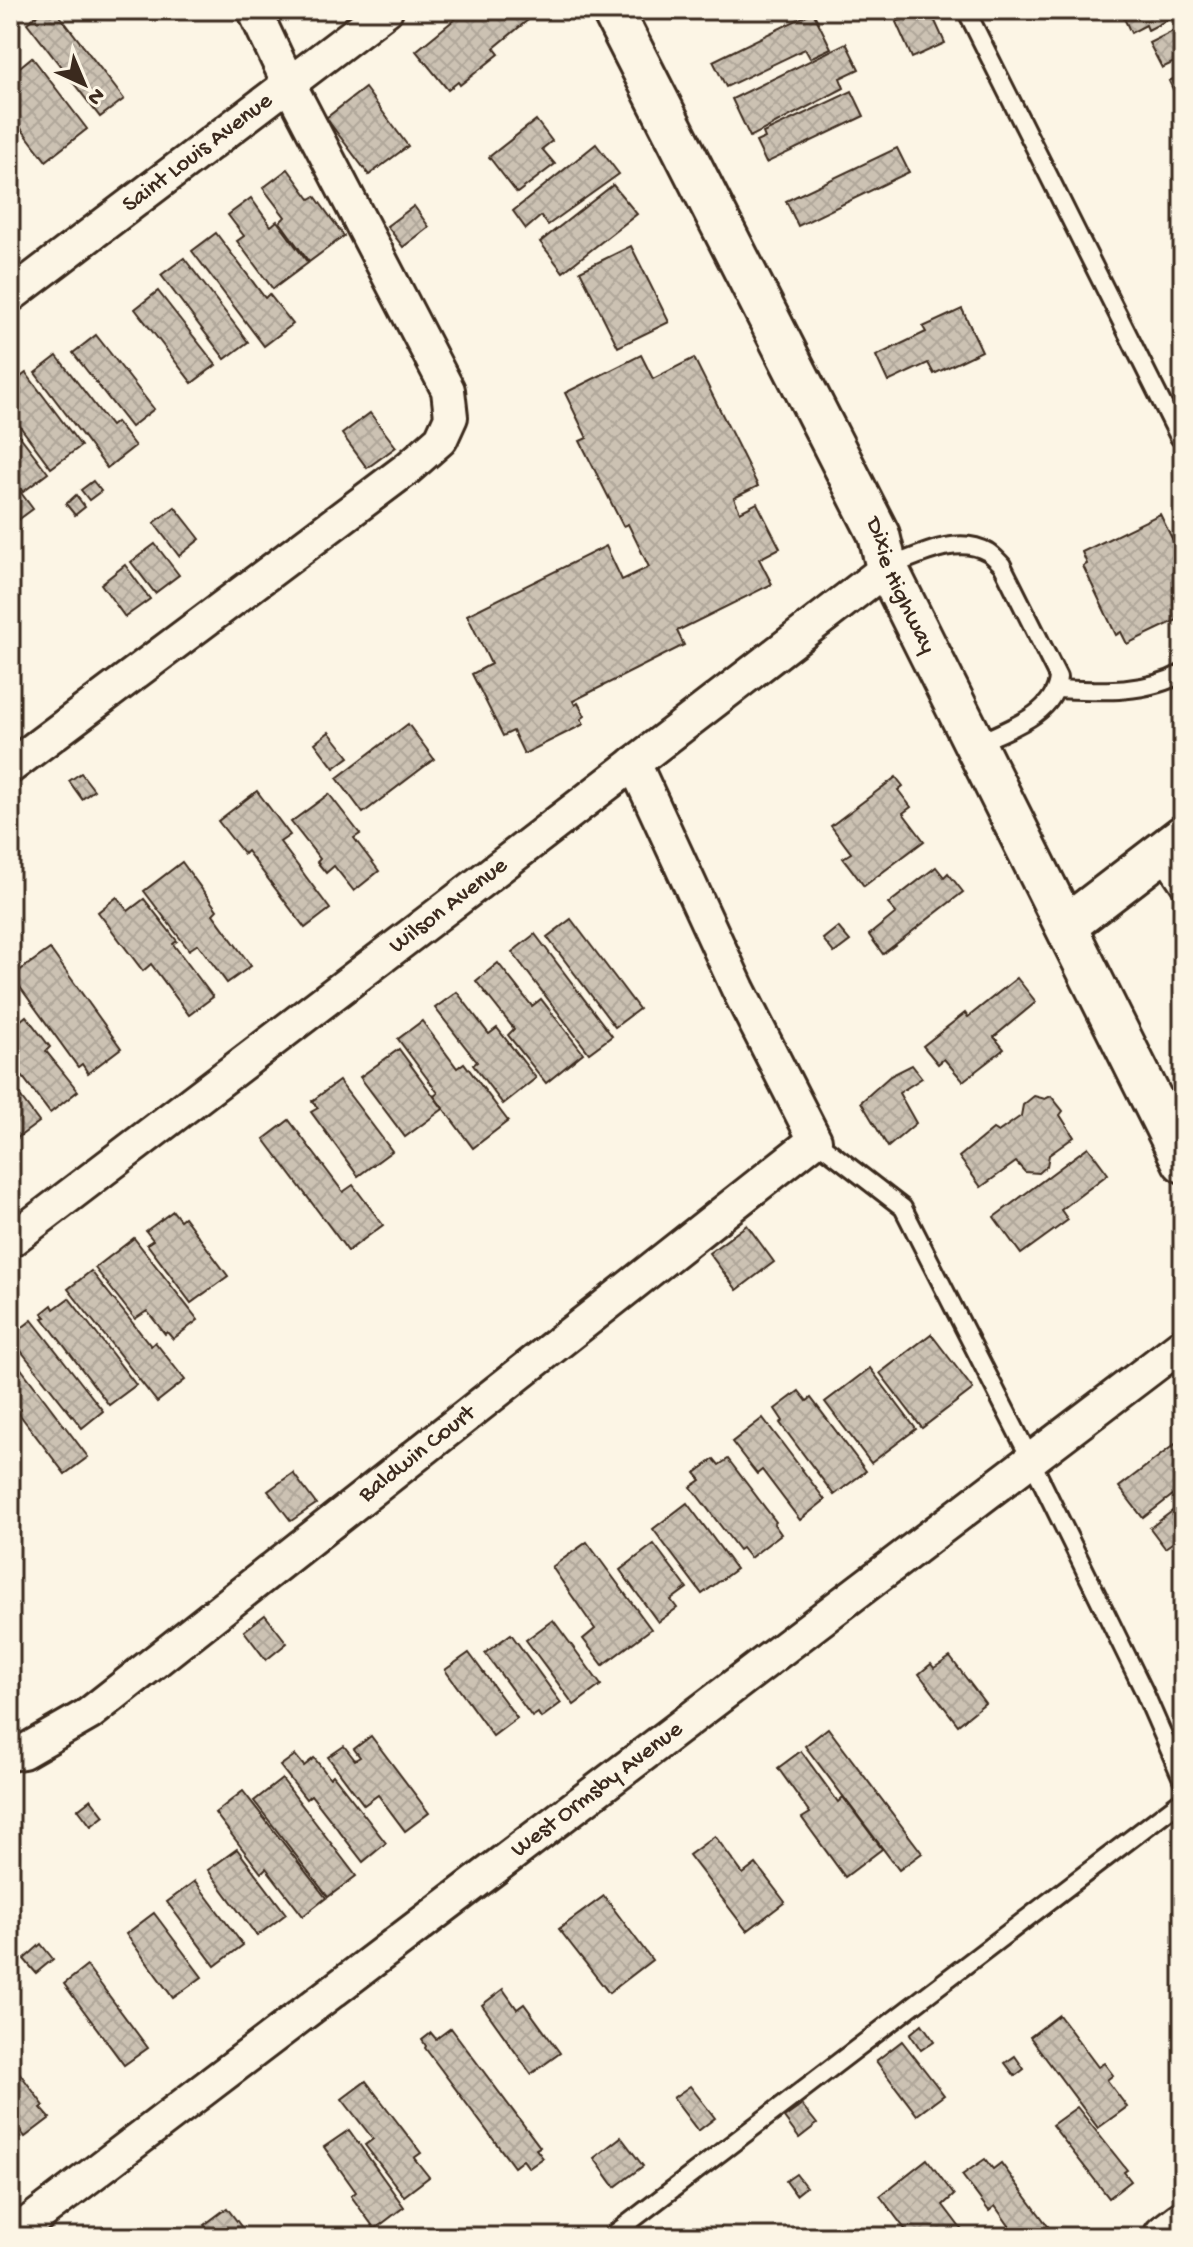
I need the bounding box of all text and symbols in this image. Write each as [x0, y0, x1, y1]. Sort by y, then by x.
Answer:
north arrow [44, 44, 124, 124]
text: N [81, 81, 109, 110]
street label: Saint Louis Avenue [117, 86, 279, 219]
street label: Dixie Highway [857, 511, 942, 659]
street label: Wilson Avenue [384, 851, 514, 961]
street label: Baldwin Court [352, 1398, 483, 1510]
street label: West Ormsby Avenue [506, 1715, 689, 1865]

